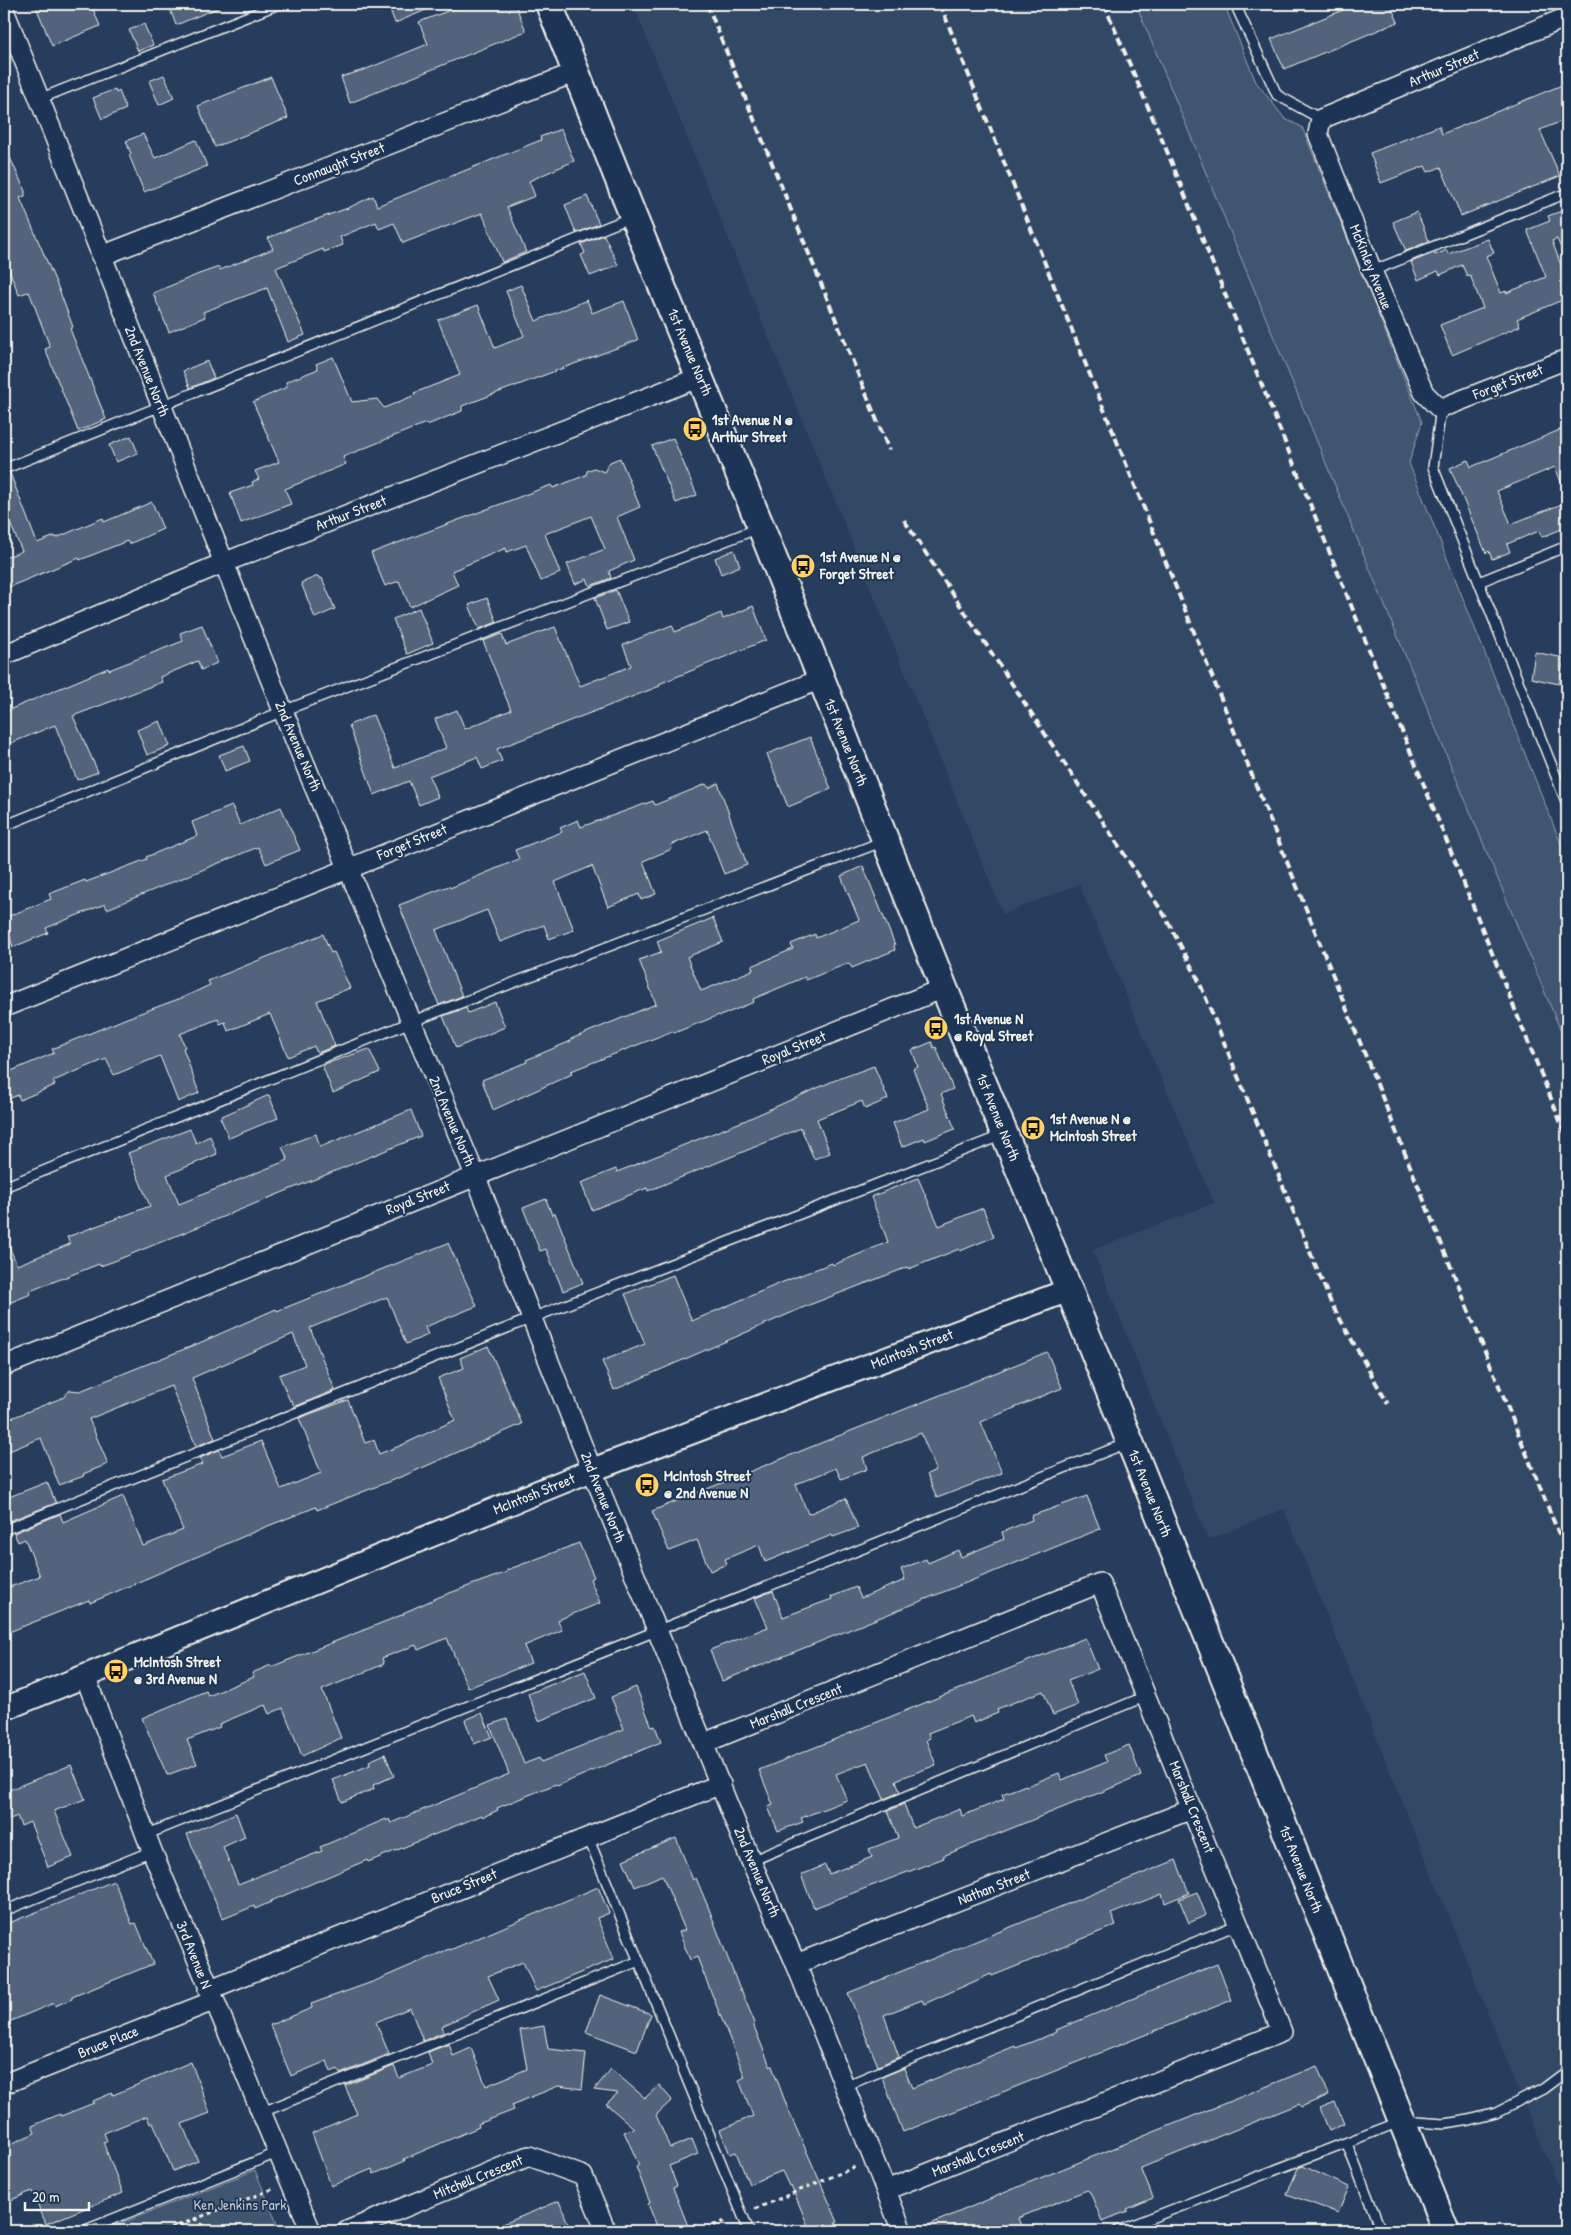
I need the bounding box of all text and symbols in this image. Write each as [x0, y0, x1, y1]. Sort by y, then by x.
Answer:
street label: Arthur Street [1405, 43, 1483, 92]
street label: Connaught Street [290, 136, 388, 191]
street label: McKinley Avenue [1345, 221, 1398, 313]
street label: 1st Avenue North [663, 305, 718, 399]
street label: 2nd Avenue North [120, 322, 175, 419]
street label: Forget Street [1469, 358, 1547, 405]
place label: 1st Avenue N @ Arthur Street [712, 409, 793, 447]
bus stop icon: 1st Avenue N @ Arthur Street [682, 416, 708, 442]
street label: Arthur Street [312, 489, 390, 536]
place label: 1st Avenue N @ Forget Street [819, 546, 901, 585]
bus stop icon: 1st Avenue N @ Forget Street [790, 553, 816, 579]
street label: 1st Avenue North [819, 695, 874, 789]
street label: 2nd Avenue North [270, 698, 327, 794]
street label: Forget Street [373, 818, 451, 865]
place label: 1st Avenue N @ Royal Street [954, 1008, 1034, 1047]
bus stop icon: 1st Avenue N @ Royal Street [923, 1015, 949, 1041]
street label: Royal Street [759, 1025, 830, 1070]
street label: 1st Avenue North [971, 1070, 1026, 1164]
street label: 2nd Avenue North [424, 1073, 481, 1169]
place label: 1st Avenue N @ McIntosh Street [1050, 1108, 1138, 1146]
bus stop icon: 1st Avenue N @ McIntosh Street [1020, 1115, 1046, 1141]
street label: Royal Street [383, 1175, 454, 1220]
street label: McIntosh Street [868, 1323, 957, 1374]
street label: 1st Avenue North [1123, 1446, 1178, 1540]
street label: 2nd Avenue North [576, 1448, 631, 1545]
place label: McIntosh Street @ 2nd Avenue N [664, 1465, 752, 1503]
street label: McIntosh Street [490, 1467, 579, 1520]
bus stop icon: McIntosh Street @ 2nd Avenue N [634, 1472, 660, 1498]
place label: McIntosh Street @ 3rd Avenue N [134, 1651, 222, 1689]
bus stop icon: McIntosh Street @ 3rd Avenue N [103, 1658, 129, 1684]
street label: Marshall Crescent [746, 1677, 846, 1734]
street label: Marshall Crescent [1164, 1757, 1221, 1857]
street label: 1st Avenue North [1274, 1822, 1329, 1916]
street label: 2nd Avenue North [729, 1824, 786, 1920]
street label: Bruce Street [428, 1862, 501, 1908]
street label: Nathan Street [954, 1863, 1034, 1910]
street label: 3rd Avenue N [171, 1918, 218, 1992]
street label: Bruce Place [74, 2020, 141, 2063]
street label: Marshall Crescent [928, 2125, 1028, 2182]
street label: Mitchell Crescent [430, 2149, 527, 2204]
scale bar [25, 2180, 89, 2212]
text: 20 m [32, 2186, 59, 2207]
park label: Ken Jenkins Park [193, 2194, 287, 2215]

